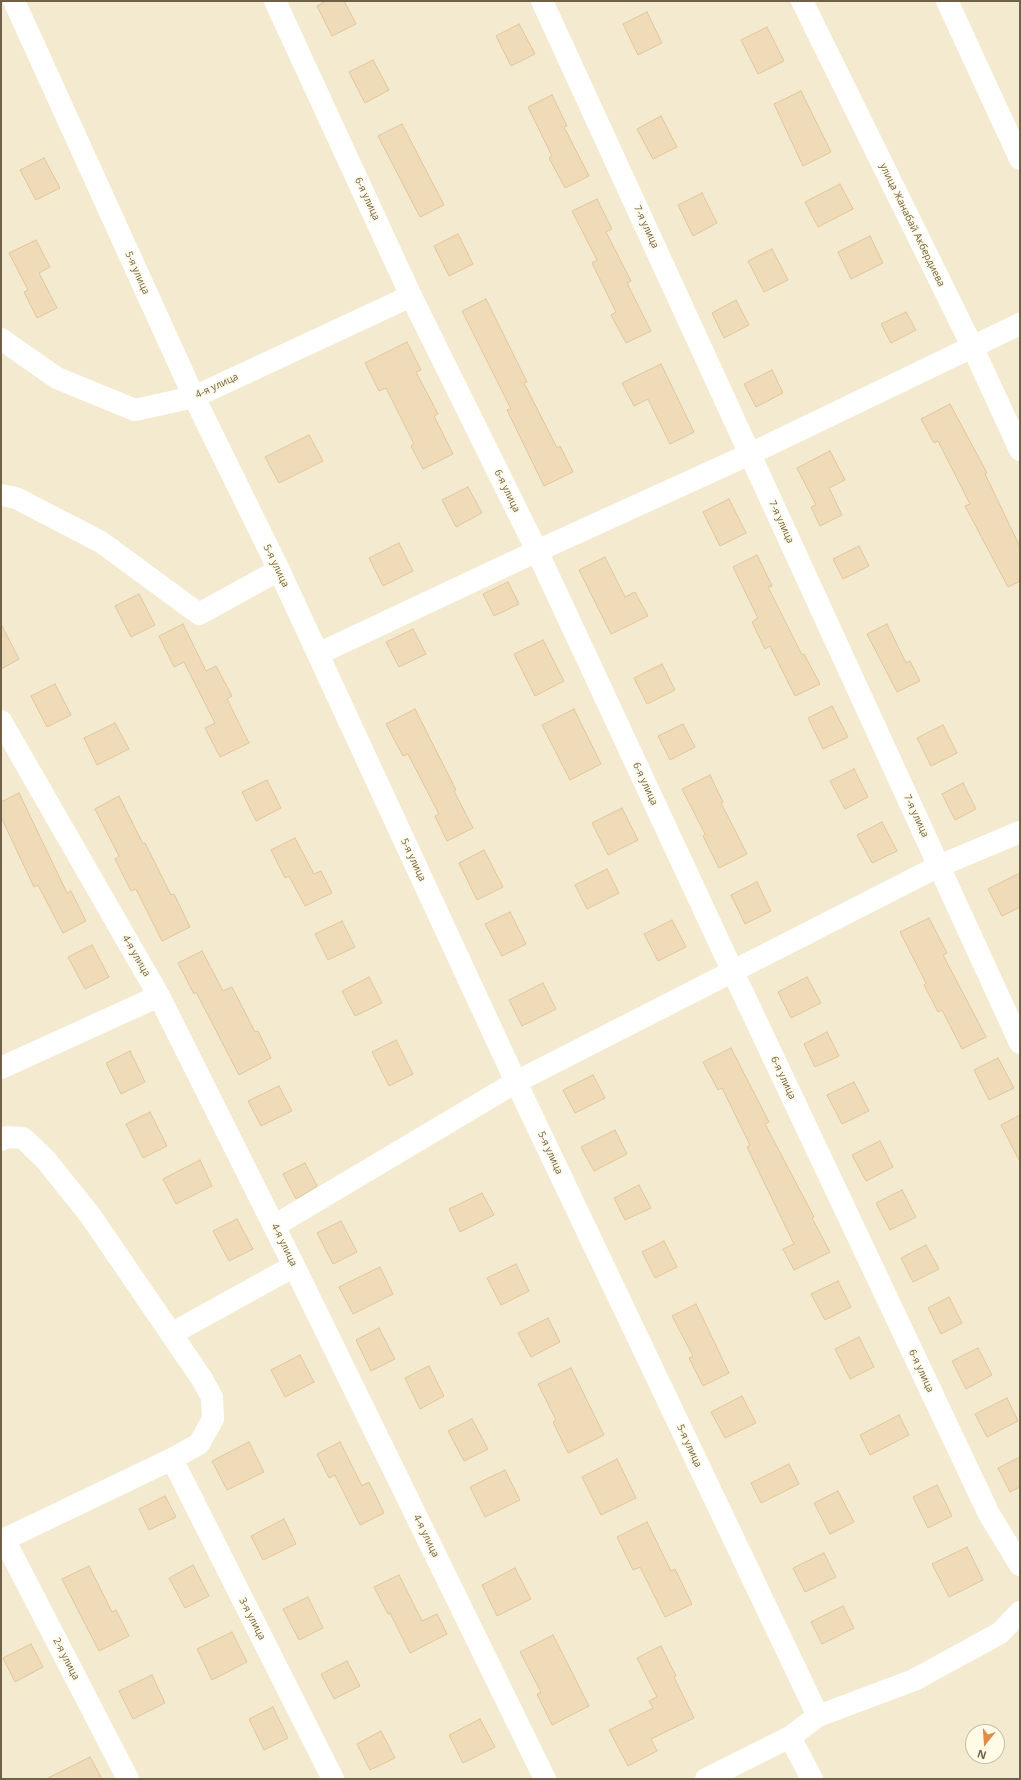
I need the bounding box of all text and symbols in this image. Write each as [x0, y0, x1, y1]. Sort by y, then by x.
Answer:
street label: улица Жанабай Акбердиева [877, 161, 947, 289]
street label: 6-я улица [352, 176, 382, 222]
street label: 7-я улица [631, 204, 661, 250]
street label: 5-я улица [122, 250, 152, 296]
street label: 4-я улица [194, 371, 240, 401]
street label: 6-я улица [492, 468, 522, 514]
street label: 7-я улица [766, 499, 796, 545]
street label: 5-я улица [261, 543, 291, 589]
street label: 6-я улица [630, 761, 660, 807]
street label: 7-я улица [901, 793, 931, 839]
street label: 5-я улица [398, 837, 428, 883]
street label: 4-я улица [119, 933, 153, 979]
street label: 6-я улица [768, 1055, 798, 1101]
street label: 5-я улица [535, 1130, 565, 1176]
street label: 4-я улица [269, 1222, 299, 1268]
street label: 6-я улица [906, 1348, 936, 1394]
street label: 5-я улица [674, 1423, 704, 1469]
street label: 4-я улица [411, 1513, 441, 1559]
street label: 3-я улица [236, 1596, 268, 1642]
street label: 2-я улица [50, 1636, 82, 1682]
north arrow [965, 1724, 1005, 1764]
text: N [975, 1747, 988, 1763]

